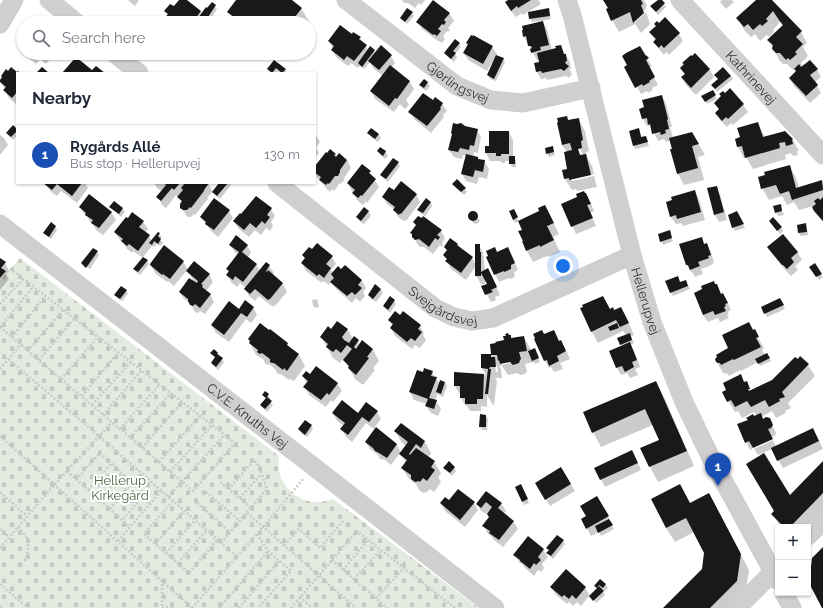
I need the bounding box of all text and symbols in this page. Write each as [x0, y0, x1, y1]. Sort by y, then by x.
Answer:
search box [16, 16, 316, 60]
icon: search [30, 27, 52, 49]
text: Search here [62, 29, 145, 47]
street label: Kathrinevej [723, 48, 779, 107]
street label: Gjørlingsvej [423, 58, 491, 106]
text: Nearby [32, 88, 91, 108]
text: Rygårds Allé [70, 138, 161, 156]
text: 1 [42, 147, 48, 162]
text: 130 m [264, 147, 300, 162]
text: Bus stop · Hellerupvej [70, 156, 200, 171]
your location [553, 256, 573, 276]
street label: Hellerupvej [628, 266, 663, 337]
street label: Svejgårdsvej [405, 283, 478, 329]
street label: C.V.E. Knuths Vej [204, 380, 291, 452]
pin: 1 [705, 453, 731, 486]
park label: Hellerup Kirkegård [91, 473, 149, 503]
map controls [775, 524, 811, 596]
button: + [775, 524, 811, 560]
button: − [775, 560, 811, 596]

